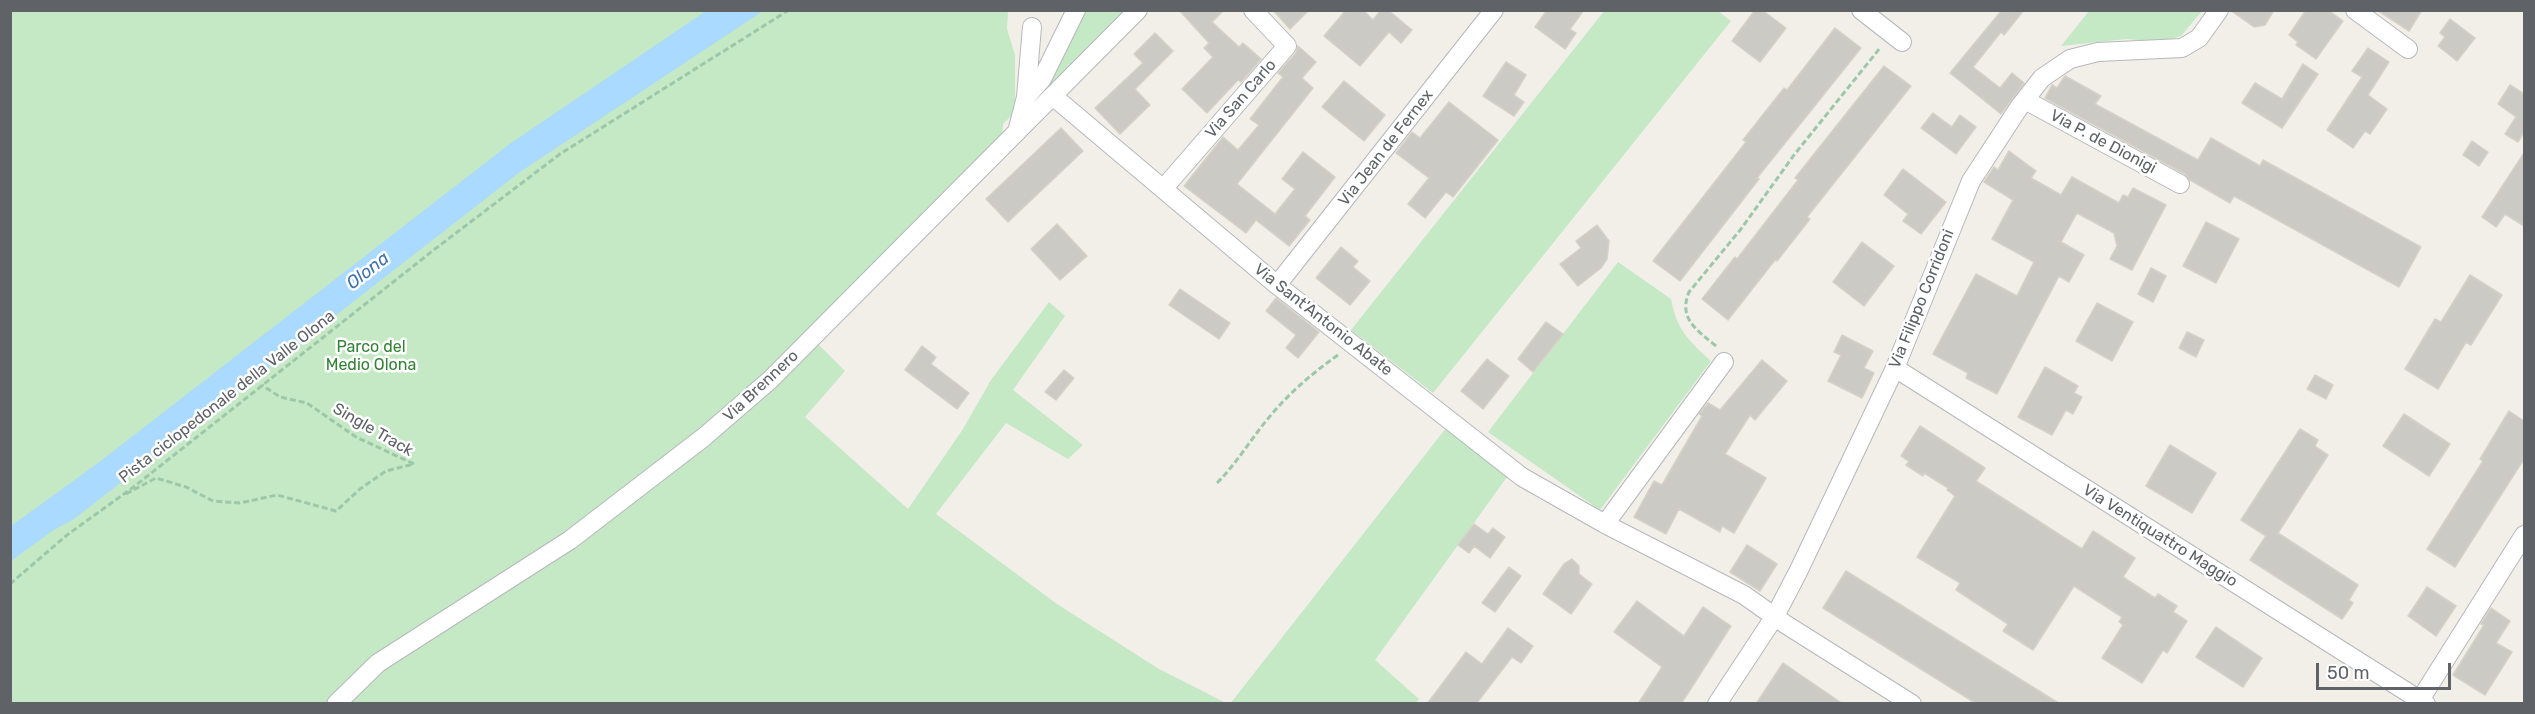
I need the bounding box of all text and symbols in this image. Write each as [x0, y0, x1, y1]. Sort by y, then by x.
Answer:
street label: Via San Carlo [1202, 56, 1280, 142]
street label: Via Jean de Fernex [1335, 86, 1437, 210]
street label: Via P. de Dionigi [2047, 106, 2159, 178]
street label: Via Filippo Corridoni [1885, 227, 1959, 371]
water label: Olona [342, 248, 394, 294]
street label: Via Sant'Antonio Abate [1250, 260, 1396, 380]
street label: Pista ciclopedonale della Valle Olona [115, 307, 339, 487]
park label: Parco del Medio Olona [326, 337, 416, 375]
street label: Via Brennero [719, 346, 803, 426]
street label: Single Track [329, 399, 417, 461]
street label: Via Ventiquattro Maggio [2079, 481, 2241, 591]
scale bar [2319, 651, 2454, 689]
text: 50 m [2327, 662, 2370, 684]

